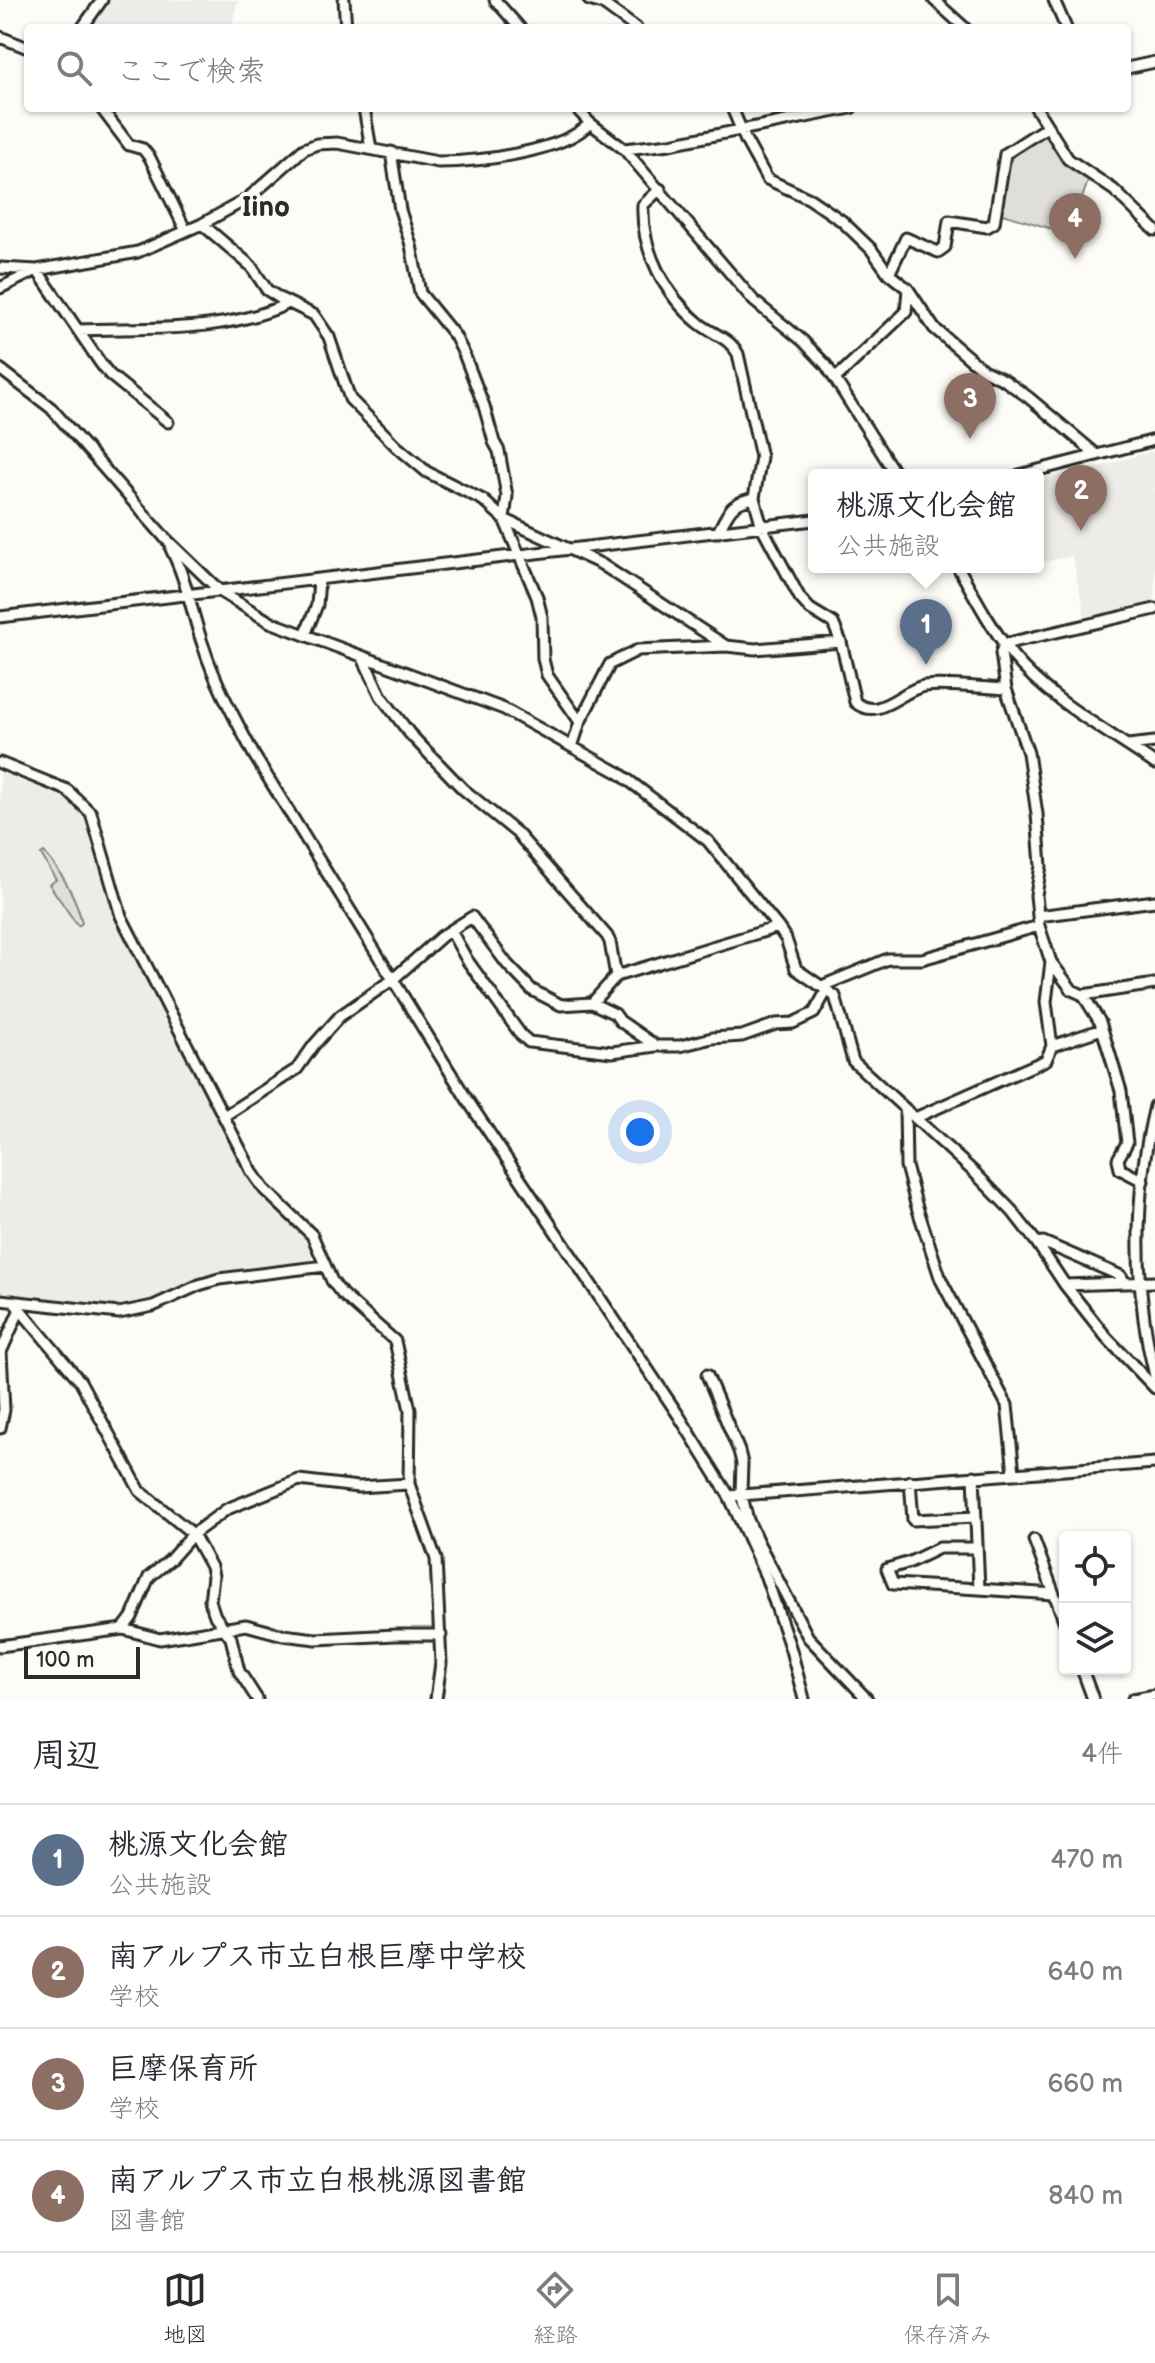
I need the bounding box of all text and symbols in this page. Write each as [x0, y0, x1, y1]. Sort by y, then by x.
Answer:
search box [24, 24, 1131, 112]
icon: search [52, 46, 96, 90]
text: ここで検索 [116, 54, 266, 90]
district label: Iino [242, 191, 290, 224]
pin: 4 [1049, 193, 1101, 259]
pin: 3 [944, 373, 996, 439]
pin: 2 [1055, 465, 1107, 531]
popup [808, 469, 1044, 573]
text: 桃源文化会館 [836, 488, 1016, 524]
text: 公共施設 [836, 531, 940, 562]
pin: 1 [900, 599, 952, 665]
your location [620, 1112, 660, 1152]
map controls [1059, 1531, 1131, 1675]
button: locate [1059, 1531, 1131, 1603]
button: layers [1059, 1603, 1131, 1675]
scale bar [24, 1643, 140, 1679]
text: 100 m [36, 1647, 95, 1674]
text: 周辺 [32, 1735, 100, 1776]
text: 4件 [1081, 1739, 1123, 1770]
text: 桃源文化会館 [108, 1827, 288, 1863]
text: 1 [53, 1845, 63, 1876]
text: 470 m [1051, 1845, 1123, 1876]
text: 公共施設 [108, 1870, 212, 1901]
text: 南アルプス市立白根巨摩中学校 [108, 1939, 526, 1975]
text: 2 [50, 1957, 66, 1988]
text: 640 m [1047, 1957, 1123, 1988]
text: 学校 [108, 1982, 160, 2013]
text: 巨摩保育所 [108, 2051, 258, 2087]
text: 3 [50, 2069, 66, 2100]
text: 660 m [1047, 2069, 1123, 2100]
text: 学校 [108, 2094, 160, 2125]
text: 南アルプス市立白根桃源図書館 [108, 2163, 526, 2199]
text: 4 [50, 2181, 66, 2212]
text: 840 m [1048, 2181, 1123, 2212]
text: 図書館 [108, 2206, 186, 2237]
tab: 地図 [163, 2268, 207, 2349]
tab: 経路 [533, 2268, 578, 2349]
tab: 保存済み [904, 2268, 992, 2349]

